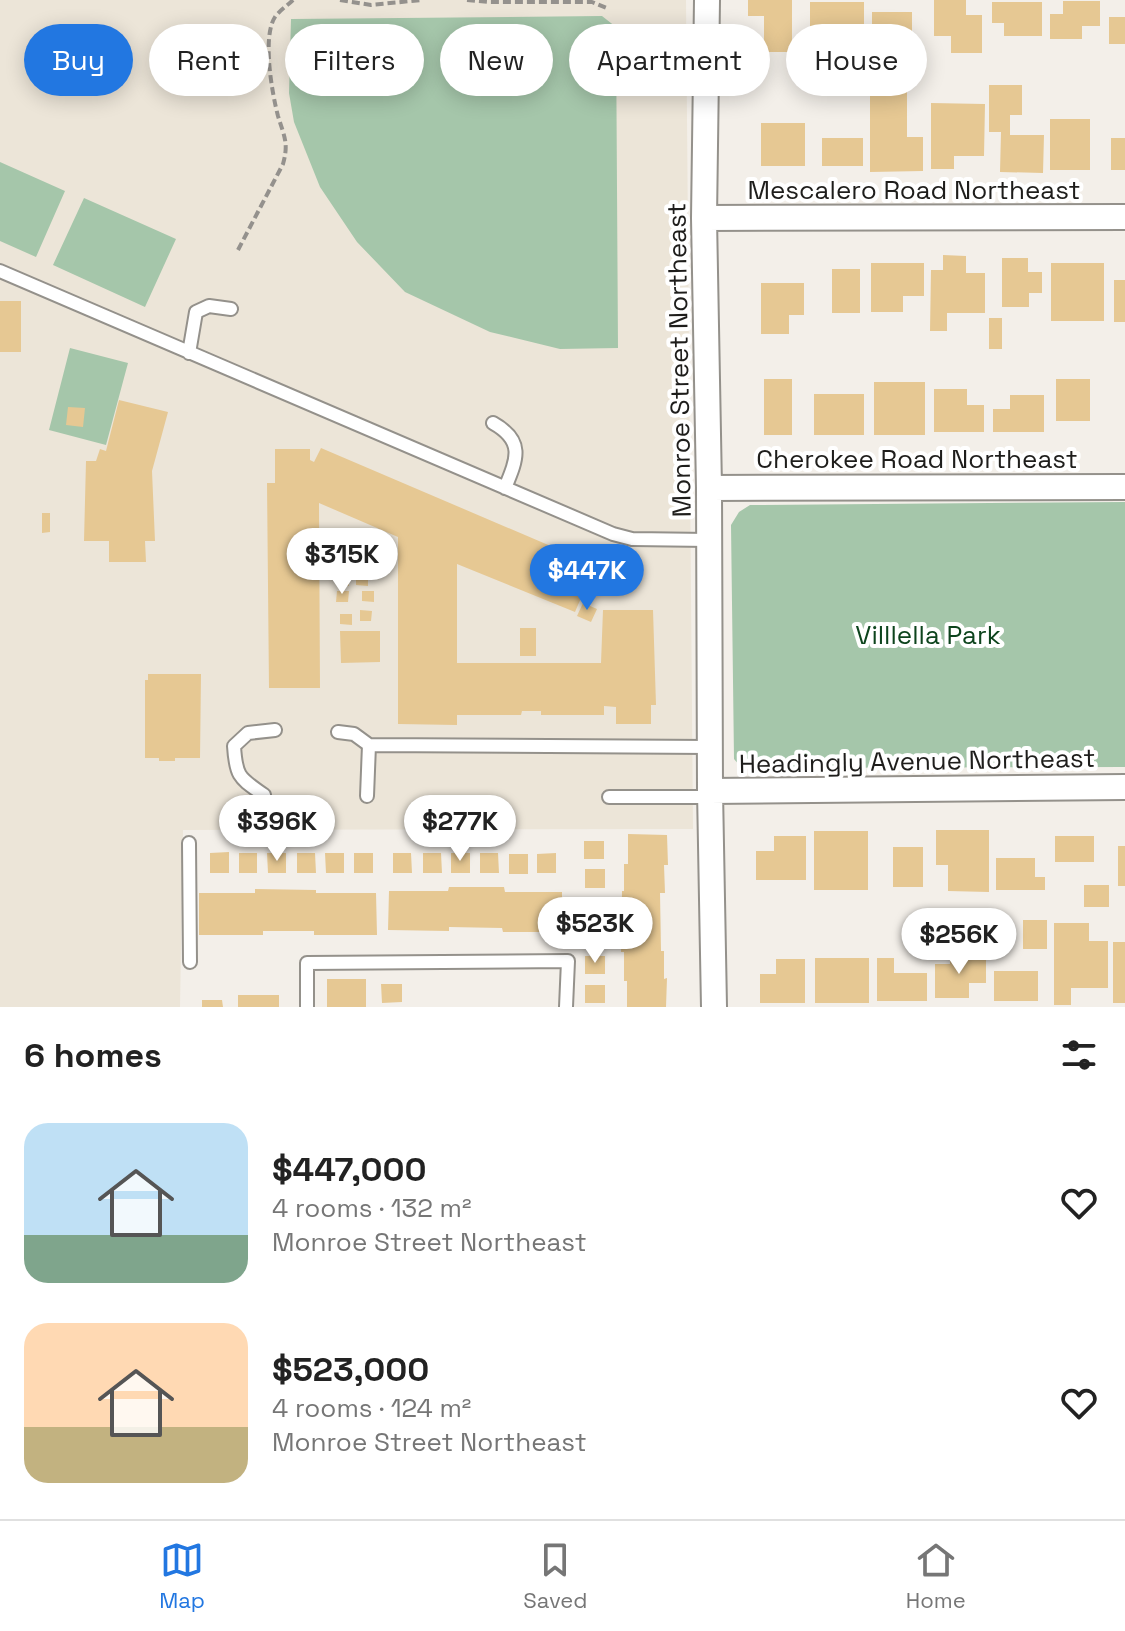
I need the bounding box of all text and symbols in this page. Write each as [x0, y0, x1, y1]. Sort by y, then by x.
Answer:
chip: Buy [24, 24, 133, 96]
chip: Rent [149, 24, 269, 96]
chip: Filters [285, 24, 424, 96]
chip: New [440, 24, 553, 96]
chip: Apartment [569, 24, 770, 96]
chip: House [786, 24, 927, 96]
street label: Mescalero Road Northeast [747, 173, 1081, 207]
street label: Monroe Street Northeast [659, 202, 699, 518]
street label: Cherokee Road Northeast [756, 442, 1078, 476]
pin: $315K [286, 528, 398, 596]
text: $315K [305, 537, 379, 571]
pin: $447K [531, 544, 643, 612]
text: $447K [548, 553, 626, 587]
park label: Villlella Park [855, 618, 1001, 652]
street label: Headingly Avenue Northeast [738, 741, 1096, 781]
pin: $396K [221, 795, 333, 863]
pin: $277K [404, 795, 516, 863]
text: $396K [237, 804, 317, 838]
text: $277K [422, 804, 498, 838]
pin: $523K [539, 897, 651, 965]
text: $523K [556, 906, 634, 940]
pin: $256K [903, 908, 1015, 976]
text: $256K [919, 917, 999, 951]
icon: filters [1057, 1033, 1101, 1077]
text: 6 homes [24, 1034, 162, 1077]
text: $447,000 [272, 1148, 427, 1191]
icon: home [88, 1155, 184, 1251]
icon: heart [1057, 1181, 1101, 1225]
text: 4 rooms · 132 m² [272, 1191, 472, 1225]
text: Monroe Street Northeast [272, 1225, 587, 1259]
text: $523,000 [272, 1348, 429, 1391]
icon: home [88, 1355, 184, 1451]
icon: heart [1057, 1381, 1101, 1425]
text: 4 rooms · 124 m² [272, 1391, 471, 1425]
text: Monroe Street Northeast [272, 1425, 587, 1459]
tab: Map [159, 1538, 205, 1614]
tab: Saved [523, 1538, 588, 1614]
tab: Home [906, 1538, 966, 1614]

